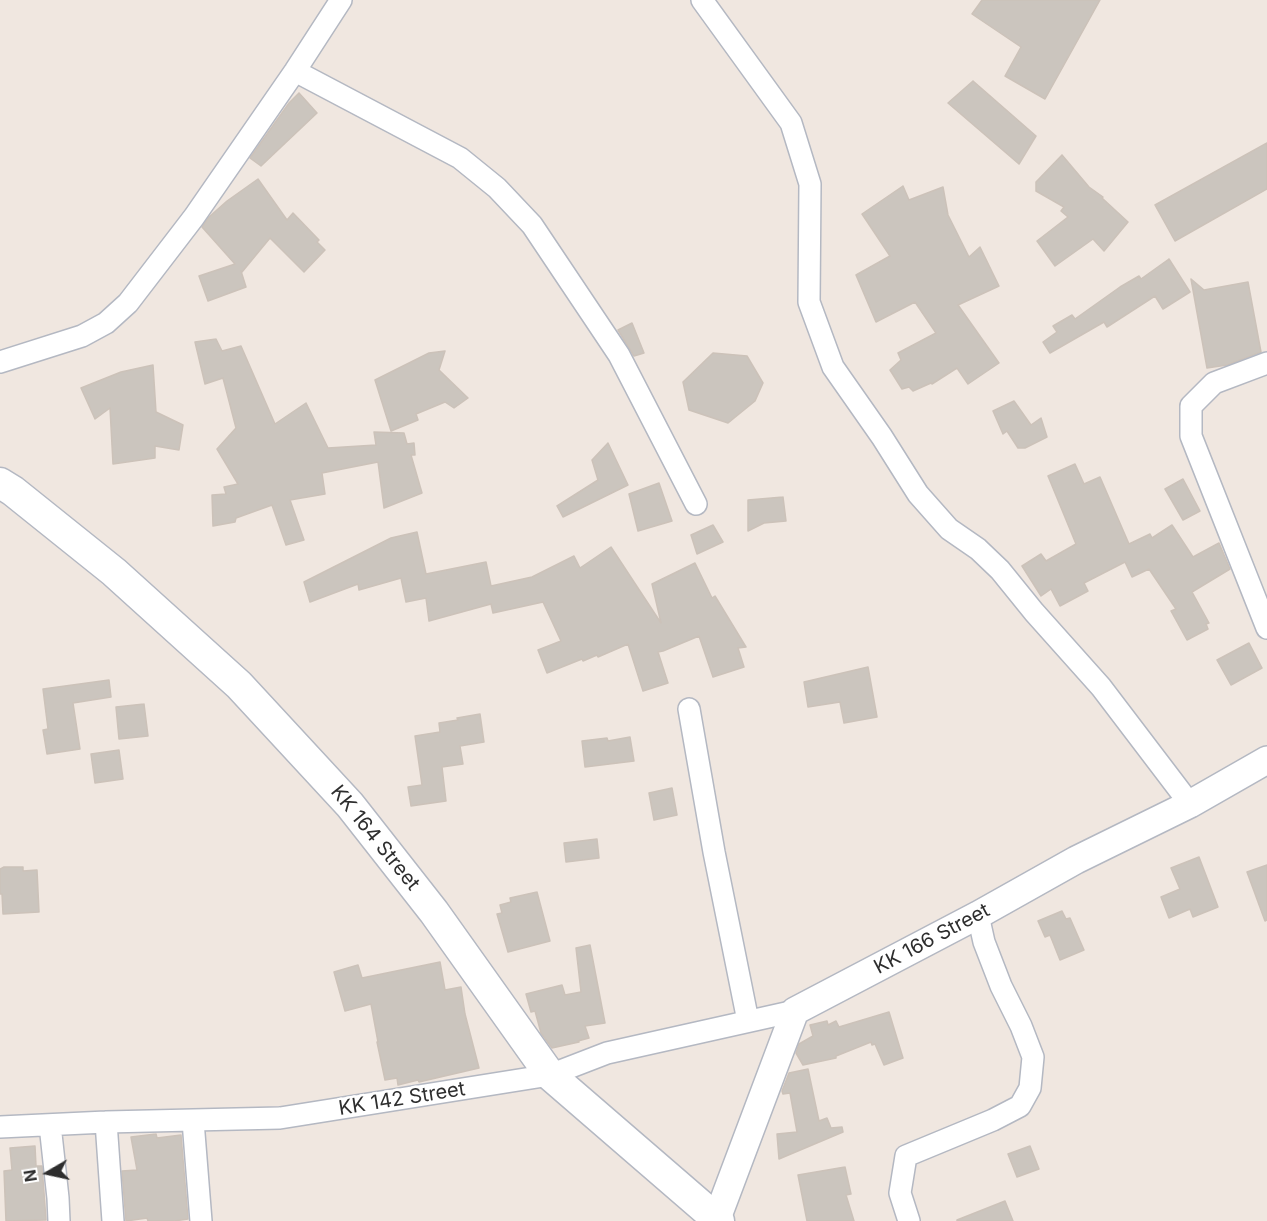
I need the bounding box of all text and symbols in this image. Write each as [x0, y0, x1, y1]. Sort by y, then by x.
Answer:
street label: KK 164 Street [325, 781, 425, 895]
street label: KK 166 Street [870, 898, 994, 980]
street label: KK 142 Street [337, 1077, 467, 1121]
north arrow [18, 1143, 78, 1203]
text: N [19, 1168, 41, 1183]

